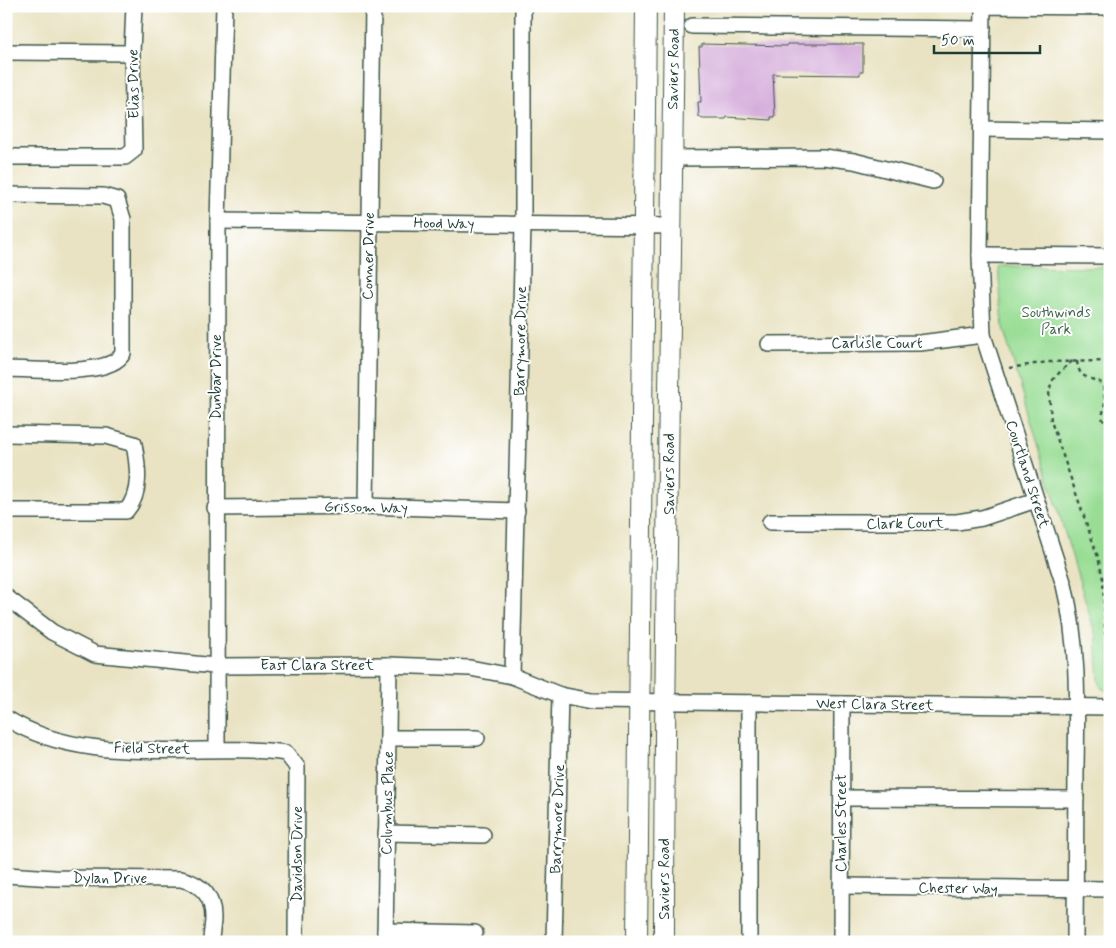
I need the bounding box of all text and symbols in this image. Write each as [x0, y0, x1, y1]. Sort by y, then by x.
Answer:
scale bar [934, 22, 1040, 54]
street label: Saviers Road [663, 28, 685, 110]
text: 50 m [941, 31, 975, 51]
street label: Elias Drive [123, 49, 145, 119]
street label: Conner Drive [358, 212, 380, 300]
street label: Hood Way [413, 213, 475, 235]
street label: Barrymore Drive [510, 286, 532, 396]
park label: Southwinds Park [1021, 303, 1091, 340]
street label: Dunbar Drive [207, 334, 227, 420]
street label: Carlisle Court [831, 334, 923, 354]
street label: Courtland Street [1000, 418, 1054, 531]
street label: Saviers Road [660, 433, 680, 515]
street label: Grissom Way [324, 497, 408, 519]
street label: Clark Court [866, 513, 944, 535]
street label: East Clara Street [260, 656, 374, 676]
street label: West Clara Street [816, 694, 934, 716]
street label: Field Street [114, 738, 191, 760]
street label: Columbus Place [377, 751, 399, 855]
street label: Barrymore Drive [546, 764, 570, 874]
street label: Charles Street [832, 774, 852, 872]
street label: Davidson Drive [288, 806, 308, 902]
street label: Saviers Road [655, 838, 675, 920]
street label: Dylan Drive [73, 869, 147, 889]
street label: Chester Way [918, 878, 998, 900]

